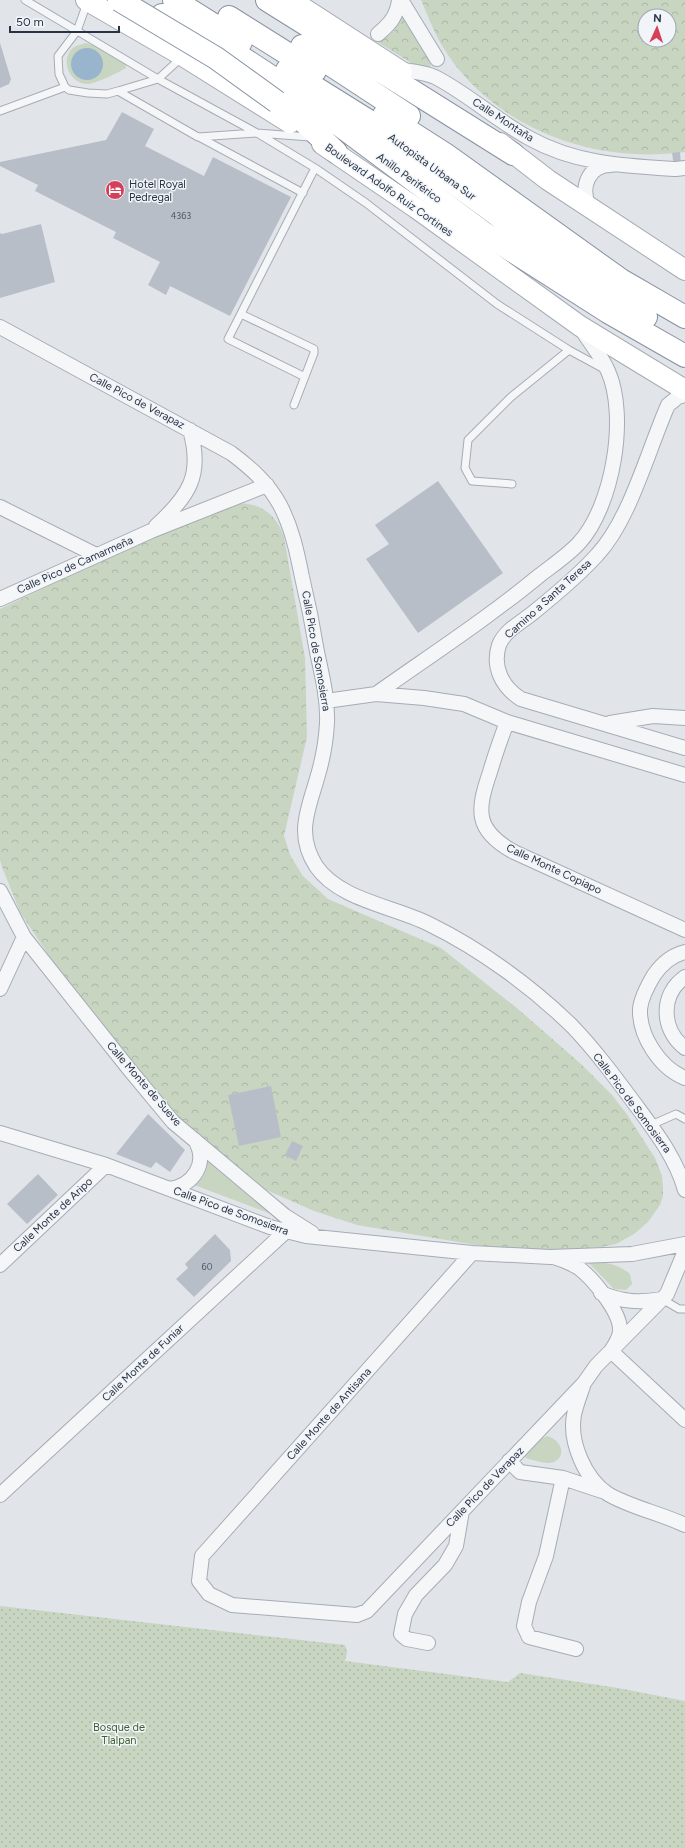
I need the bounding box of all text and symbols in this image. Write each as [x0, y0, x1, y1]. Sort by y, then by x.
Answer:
scale bar [10, 8, 119, 34]
north arrow [637, 8, 677, 48]
text: N [653, 12, 662, 25]
text: 50 m [16, 15, 44, 29]
street label: Calle Montaña [470, 95, 536, 145]
street label: Autopista Urbana Sur [386, 131, 479, 203]
street label: Boulevard Adolfo Ruiz Cortines [323, 141, 455, 239]
street label: Anillo Periférico [374, 150, 444, 206]
place label: Hotel Royal Pedregal [129, 178, 186, 204]
hotel icon: Hotel Royal Pedregal [104, 179, 126, 201]
house number: 4363 [171, 210, 191, 221]
street label: Calle Pico de Verapaz [87, 370, 187, 432]
street label: Calle Pico de Camarmeña [15, 534, 135, 596]
street label: Camino a Santa Teresa [502, 557, 594, 641]
street label: Calle Pico de Somosierra [299, 590, 333, 712]
street label: Calle Monte Copiapo [504, 841, 604, 897]
street label: Calle Monte de Sueve [104, 1039, 184, 1129]
street label: Calle Pico de Somosierra [590, 1050, 674, 1156]
street label: Calle Monte de Aripo [11, 1175, 95, 1255]
street label: Calle Pico de Somosierra [172, 1184, 290, 1238]
house number: 60 [202, 1261, 213, 1272]
street label: Calle Monte de Funiar [99, 1322, 187, 1404]
street label: Calle Monte de Antisana [284, 1365, 374, 1463]
street label: Calle Pico de Verapaz [443, 1444, 527, 1530]
park label: Bosque de Tlalpan [93, 1721, 145, 1747]

